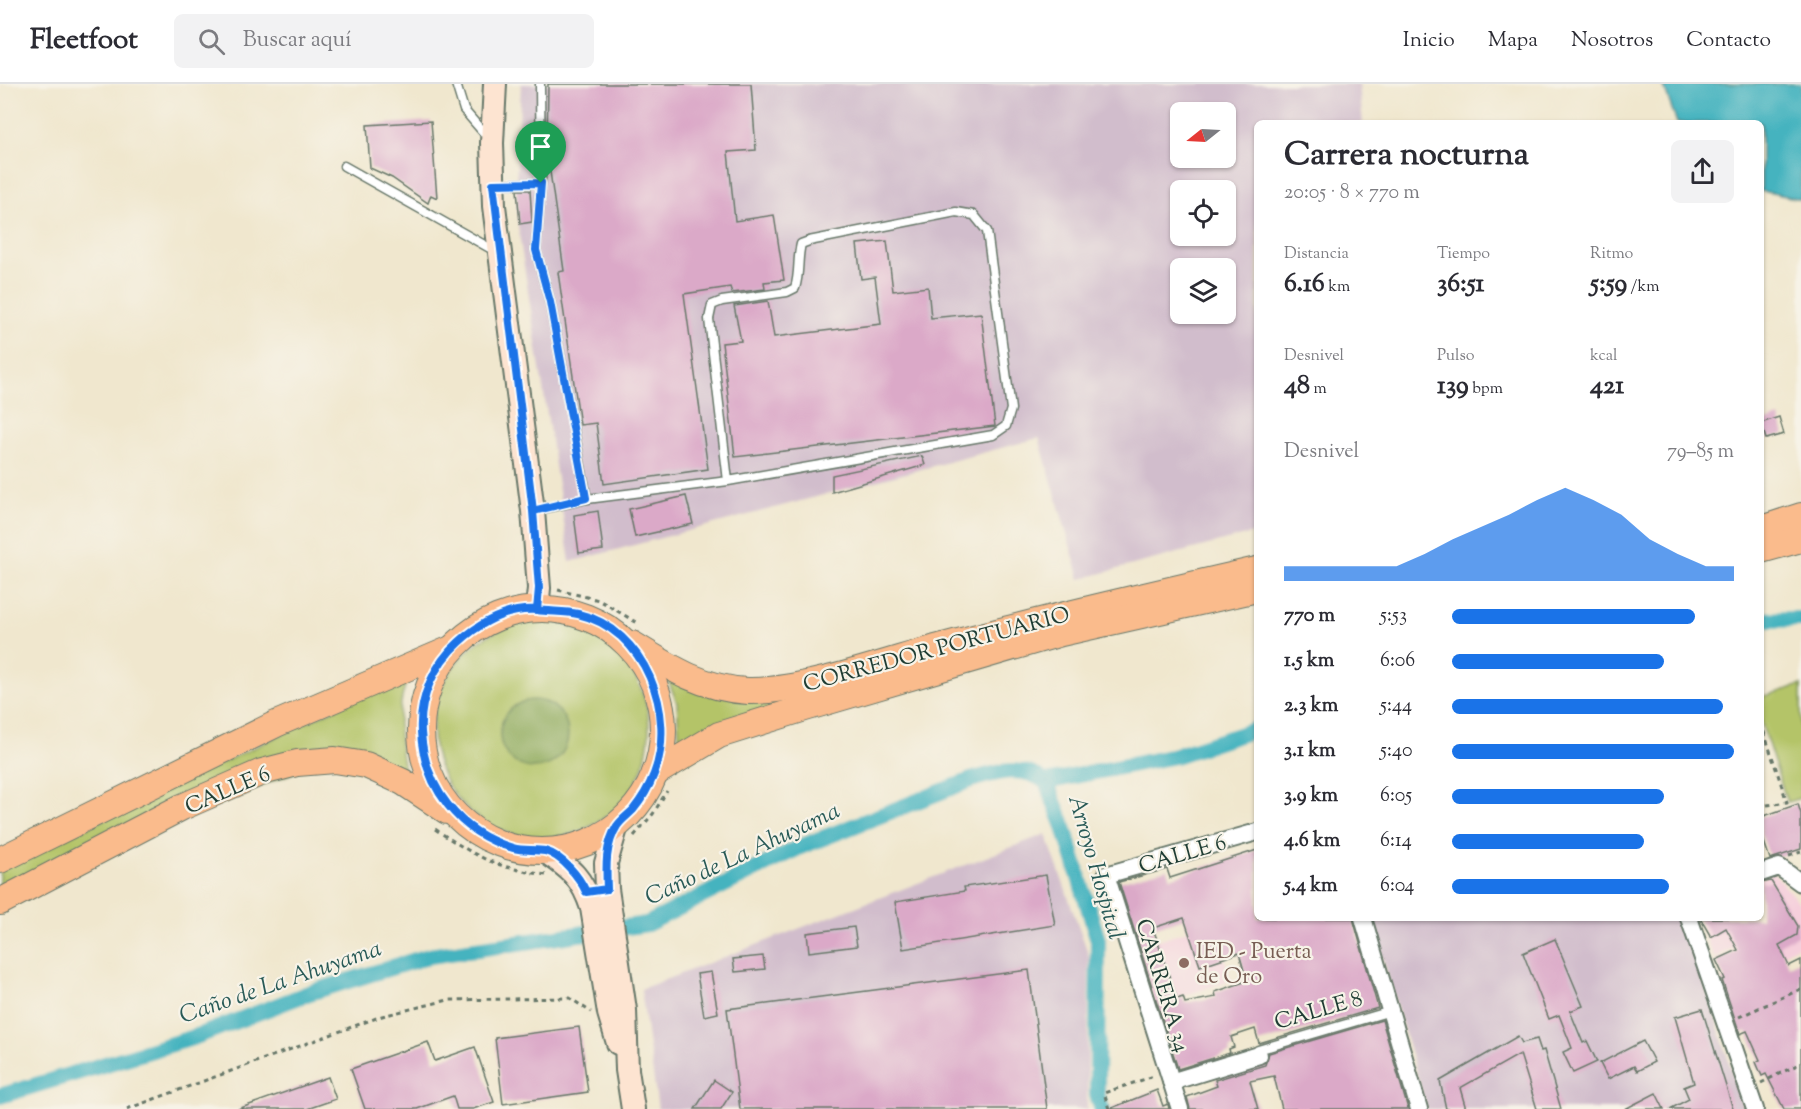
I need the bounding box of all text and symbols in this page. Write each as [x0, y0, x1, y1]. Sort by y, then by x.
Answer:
search box [174, 14, 594, 68]
text: Fleetfoot [30, 21, 138, 61]
icon: search [195, 25, 228, 58]
text: Buscar aquí [243, 25, 351, 57]
text: Inicio [1403, 26, 1455, 56]
text: Mapa [1488, 26, 1538, 56]
text: Nosotros [1571, 26, 1653, 56]
text: Contacto [1686, 26, 1771, 56]
north arrow [1170, 102, 1236, 168]
map controls [1170, 102, 1236, 324]
pin [515, 121, 566, 183]
icon: arrive [524, 130, 557, 163]
text: Carrera nocturna [1284, 132, 1529, 180]
button: share [1671, 140, 1734, 203]
text: 20:05 · 8 × 770 m [1284, 179, 1420, 208]
button: locate [1170, 180, 1236, 246]
text: Distancia [1284, 243, 1349, 266]
text: Tiempo [1437, 243, 1490, 266]
text: Ritmo [1590, 243, 1633, 266]
button: layers [1170, 258, 1236, 324]
text: 6.16 [1284, 266, 1325, 303]
text: 36:51 [1437, 266, 1484, 303]
text: 5:59 [1590, 266, 1627, 303]
text: km [1325, 276, 1350, 299]
text: /km [1627, 276, 1660, 299]
text: Desnivel [1284, 345, 1344, 368]
text: Pulso [1437, 345, 1475, 368]
text: kcal [1590, 345, 1618, 368]
text: 48 [1284, 368, 1310, 405]
text: 139 [1437, 368, 1469, 405]
text: 421 [1590, 368, 1624, 405]
text: m [1310, 378, 1327, 401]
text: bpm [1469, 378, 1503, 401]
text: Desnivel [1284, 438, 1359, 467]
text: 79–85 m [1667, 438, 1734, 467]
street label: CORREDOR PORTUARIO [800, 600, 1074, 702]
text: 770 m [1284, 602, 1335, 631]
text: 5:53 [1380, 602, 1407, 631]
text: 1.5 km [1284, 647, 1334, 676]
text: 6:06 [1380, 647, 1415, 676]
text: 2.3 km [1284, 692, 1338, 721]
text: 5:44 [1380, 692, 1412, 721]
text: 3.1 km [1284, 737, 1336, 766]
text: 5:40 [1380, 737, 1413, 766]
street label: CALLE 6 [180, 759, 276, 824]
text: 3.9 km [1284, 782, 1338, 811]
text: 6:05 [1380, 782, 1412, 811]
water label: Arroyo Hospital [1058, 791, 1132, 944]
water label: Caño de La Ahuyama [640, 795, 846, 915]
text: 4.6 km [1284, 827, 1340, 856]
text: 6:14 [1380, 827, 1412, 856]
street label: CALLE 6 [1135, 828, 1231, 884]
text: 5.4 km [1284, 872, 1338, 901]
text: 6:04 [1380, 872, 1414, 901]
street label: CARRERA 34 [1126, 915, 1197, 1056]
water label: Caño de La Ahuyama [175, 932, 386, 1033]
place label: IED - Puerta de Oro [1196, 937, 1312, 994]
marker: IED - Puerta de Oro [1177, 956, 1191, 970]
street label: CALLE 8 [1271, 984, 1367, 1040]

